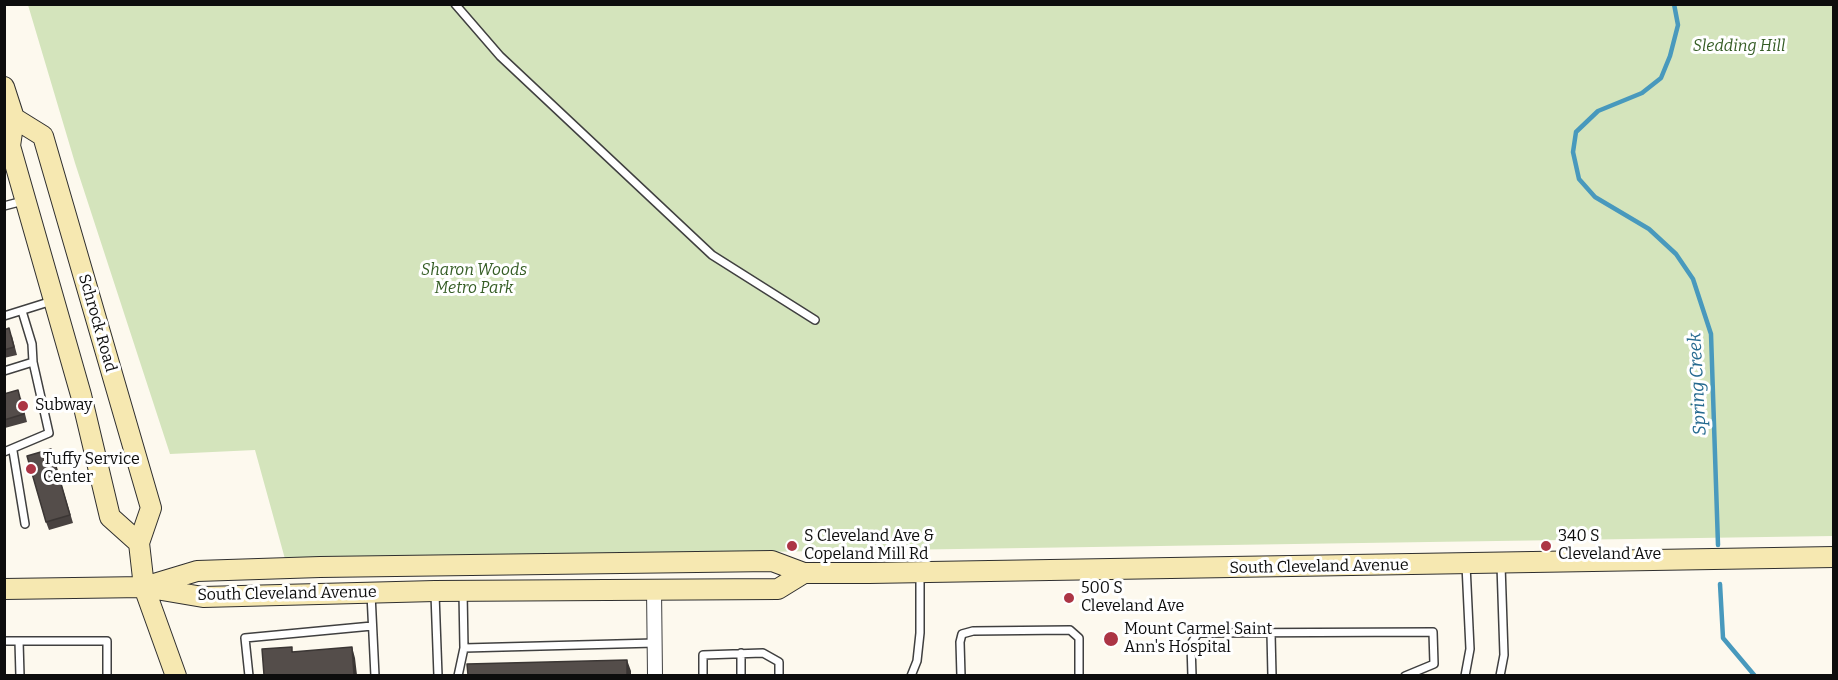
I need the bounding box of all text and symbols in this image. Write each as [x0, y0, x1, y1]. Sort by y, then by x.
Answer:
park label: Sledding Hill [1693, 37, 1785, 57]
park label: Sharon Woods Metro Park [421, 261, 527, 299]
street label: Schrock Road [74, 272, 120, 374]
water label: Spring Creek [1685, 332, 1711, 436]
place label: Subway [35, 396, 92, 416]
marker: Subway [16, 399, 30, 413]
place label: Tuffy Service Center [43, 450, 140, 488]
marker: Tuffy Service Center [24, 462, 38, 476]
place label: S Cleveland Ave & Copeland Mill Rd [804, 527, 934, 565]
place label: 340 S Cleveland Ave [1558, 527, 1661, 565]
marker: S Cleveland Ave & Copeland Mill Rd [785, 539, 799, 553]
marker: 340 S Cleveland Ave [1539, 539, 1553, 553]
street label: South Cleveland Avenue [1229, 556, 1409, 578]
place label: 500 S Cleveland Ave [1081, 579, 1184, 617]
street label: South Cleveland Avenue [197, 583, 377, 605]
marker: 500 S Cleveland Ave [1062, 591, 1076, 605]
place label: Mount Carmel Saint Ann's Hospital [1124, 620, 1272, 658]
marker: Mount Carmel Saint Ann's Hospital [1102, 630, 1120, 648]

